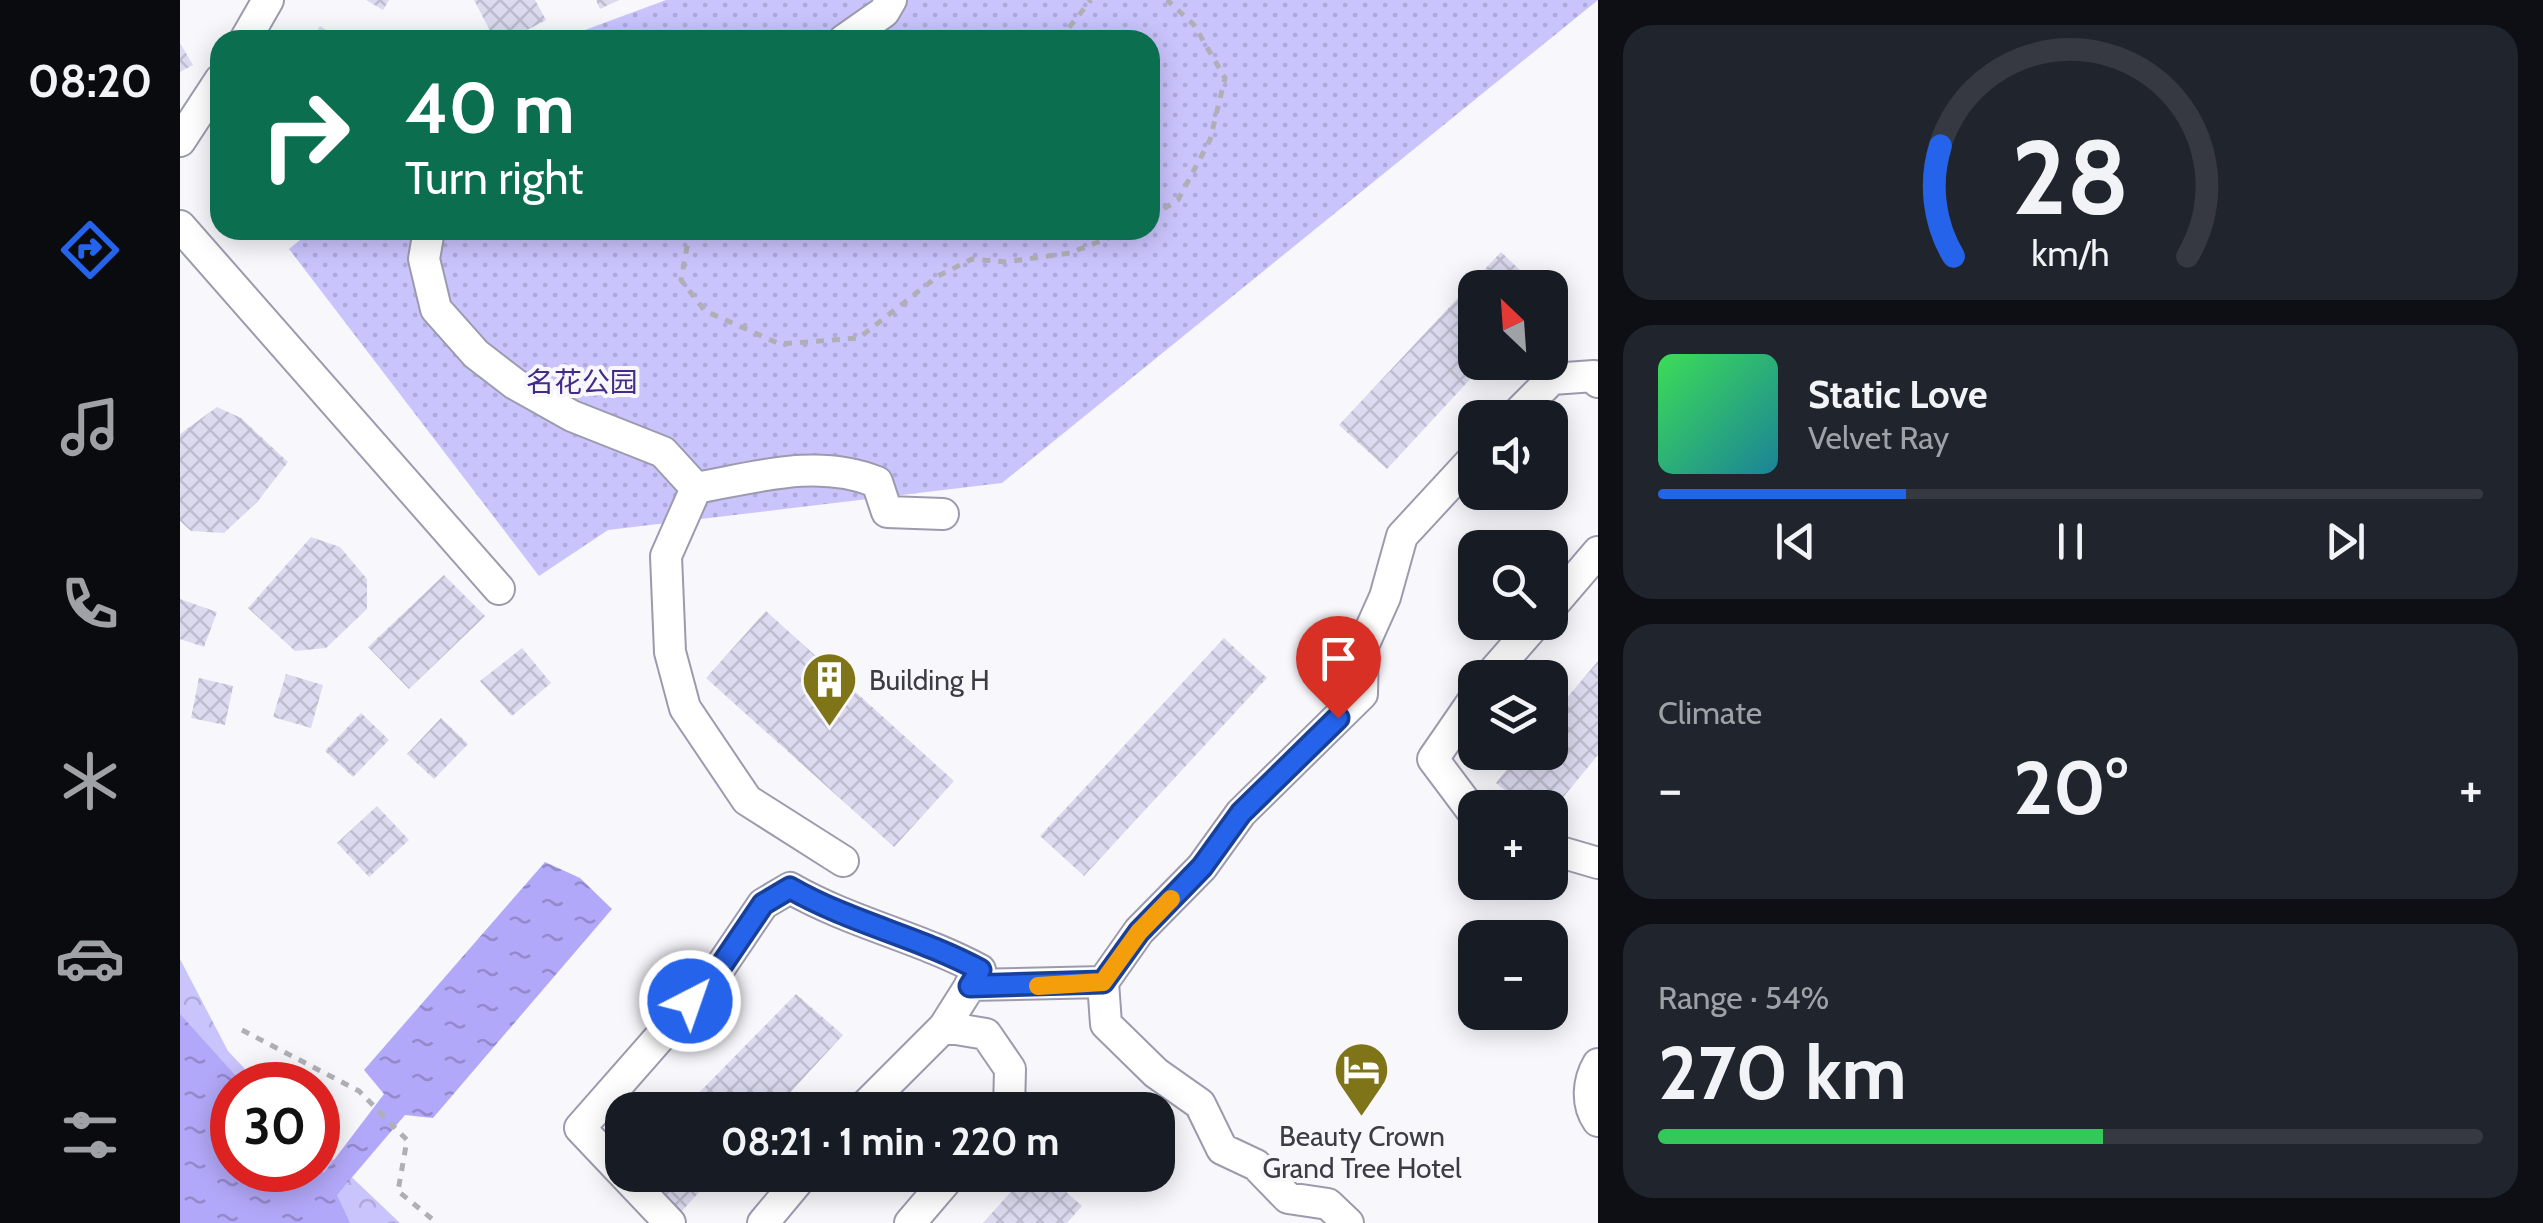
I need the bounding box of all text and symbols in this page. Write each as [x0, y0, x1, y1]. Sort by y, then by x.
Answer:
text: 08:20 [28, 54, 152, 108]
text: 40 m [405, 65, 574, 151]
icon: right [240, 70, 370, 200]
text: 28 [2012, 114, 2129, 240]
text: Turn right [405, 151, 584, 205]
icon: directions [55, 215, 125, 285]
text: km/h [2031, 232, 2110, 275]
north arrow [1458, 270, 1568, 380]
map controls [1458, 270, 1568, 1030]
park label: 名花公园 [526, 365, 638, 399]
text: Static Love [1808, 371, 1987, 418]
icon: music [55, 392, 125, 462]
button: sound [1458, 400, 1568, 510]
text: Velvet Ray [1808, 418, 1949, 457]
icon: previous [1768, 514, 1823, 569]
icon: pause [2043, 514, 2098, 569]
icon: next [2318, 514, 2373, 569]
button: search [1458, 530, 1568, 640]
icon: phone [55, 569, 125, 639]
pin [1296, 616, 1381, 719]
icon: arrive [1311, 631, 1366, 686]
building icon: Building H [800, 650, 860, 729]
button: layers [1458, 660, 1568, 770]
place label: Building H [869, 663, 990, 697]
text: Climate [1658, 693, 1762, 732]
text: 20° [2013, 742, 2128, 833]
icon: climate [55, 746, 125, 816]
text: − [1658, 755, 1682, 822]
text: + [2459, 755, 2483, 822]
button: + [1458, 790, 1568, 900]
button: − [1458, 920, 1568, 1030]
icon: car [55, 923, 125, 993]
position arrow [638, 949, 742, 1053]
text: Range · 54% [1658, 978, 1829, 1017]
text: 270 km [1658, 1027, 1907, 1118]
hotel icon: Beauty Crown Grand Tree Hotel [1332, 1040, 1392, 1119]
speed limit sign: 30 [210, 1062, 340, 1192]
icon: filters [55, 1100, 125, 1170]
text: 08:21 · 1 min · 220 m [721, 1118, 1059, 1165]
place label: Beauty Crown Grand Tree Hotel [1263, 1119, 1462, 1185]

